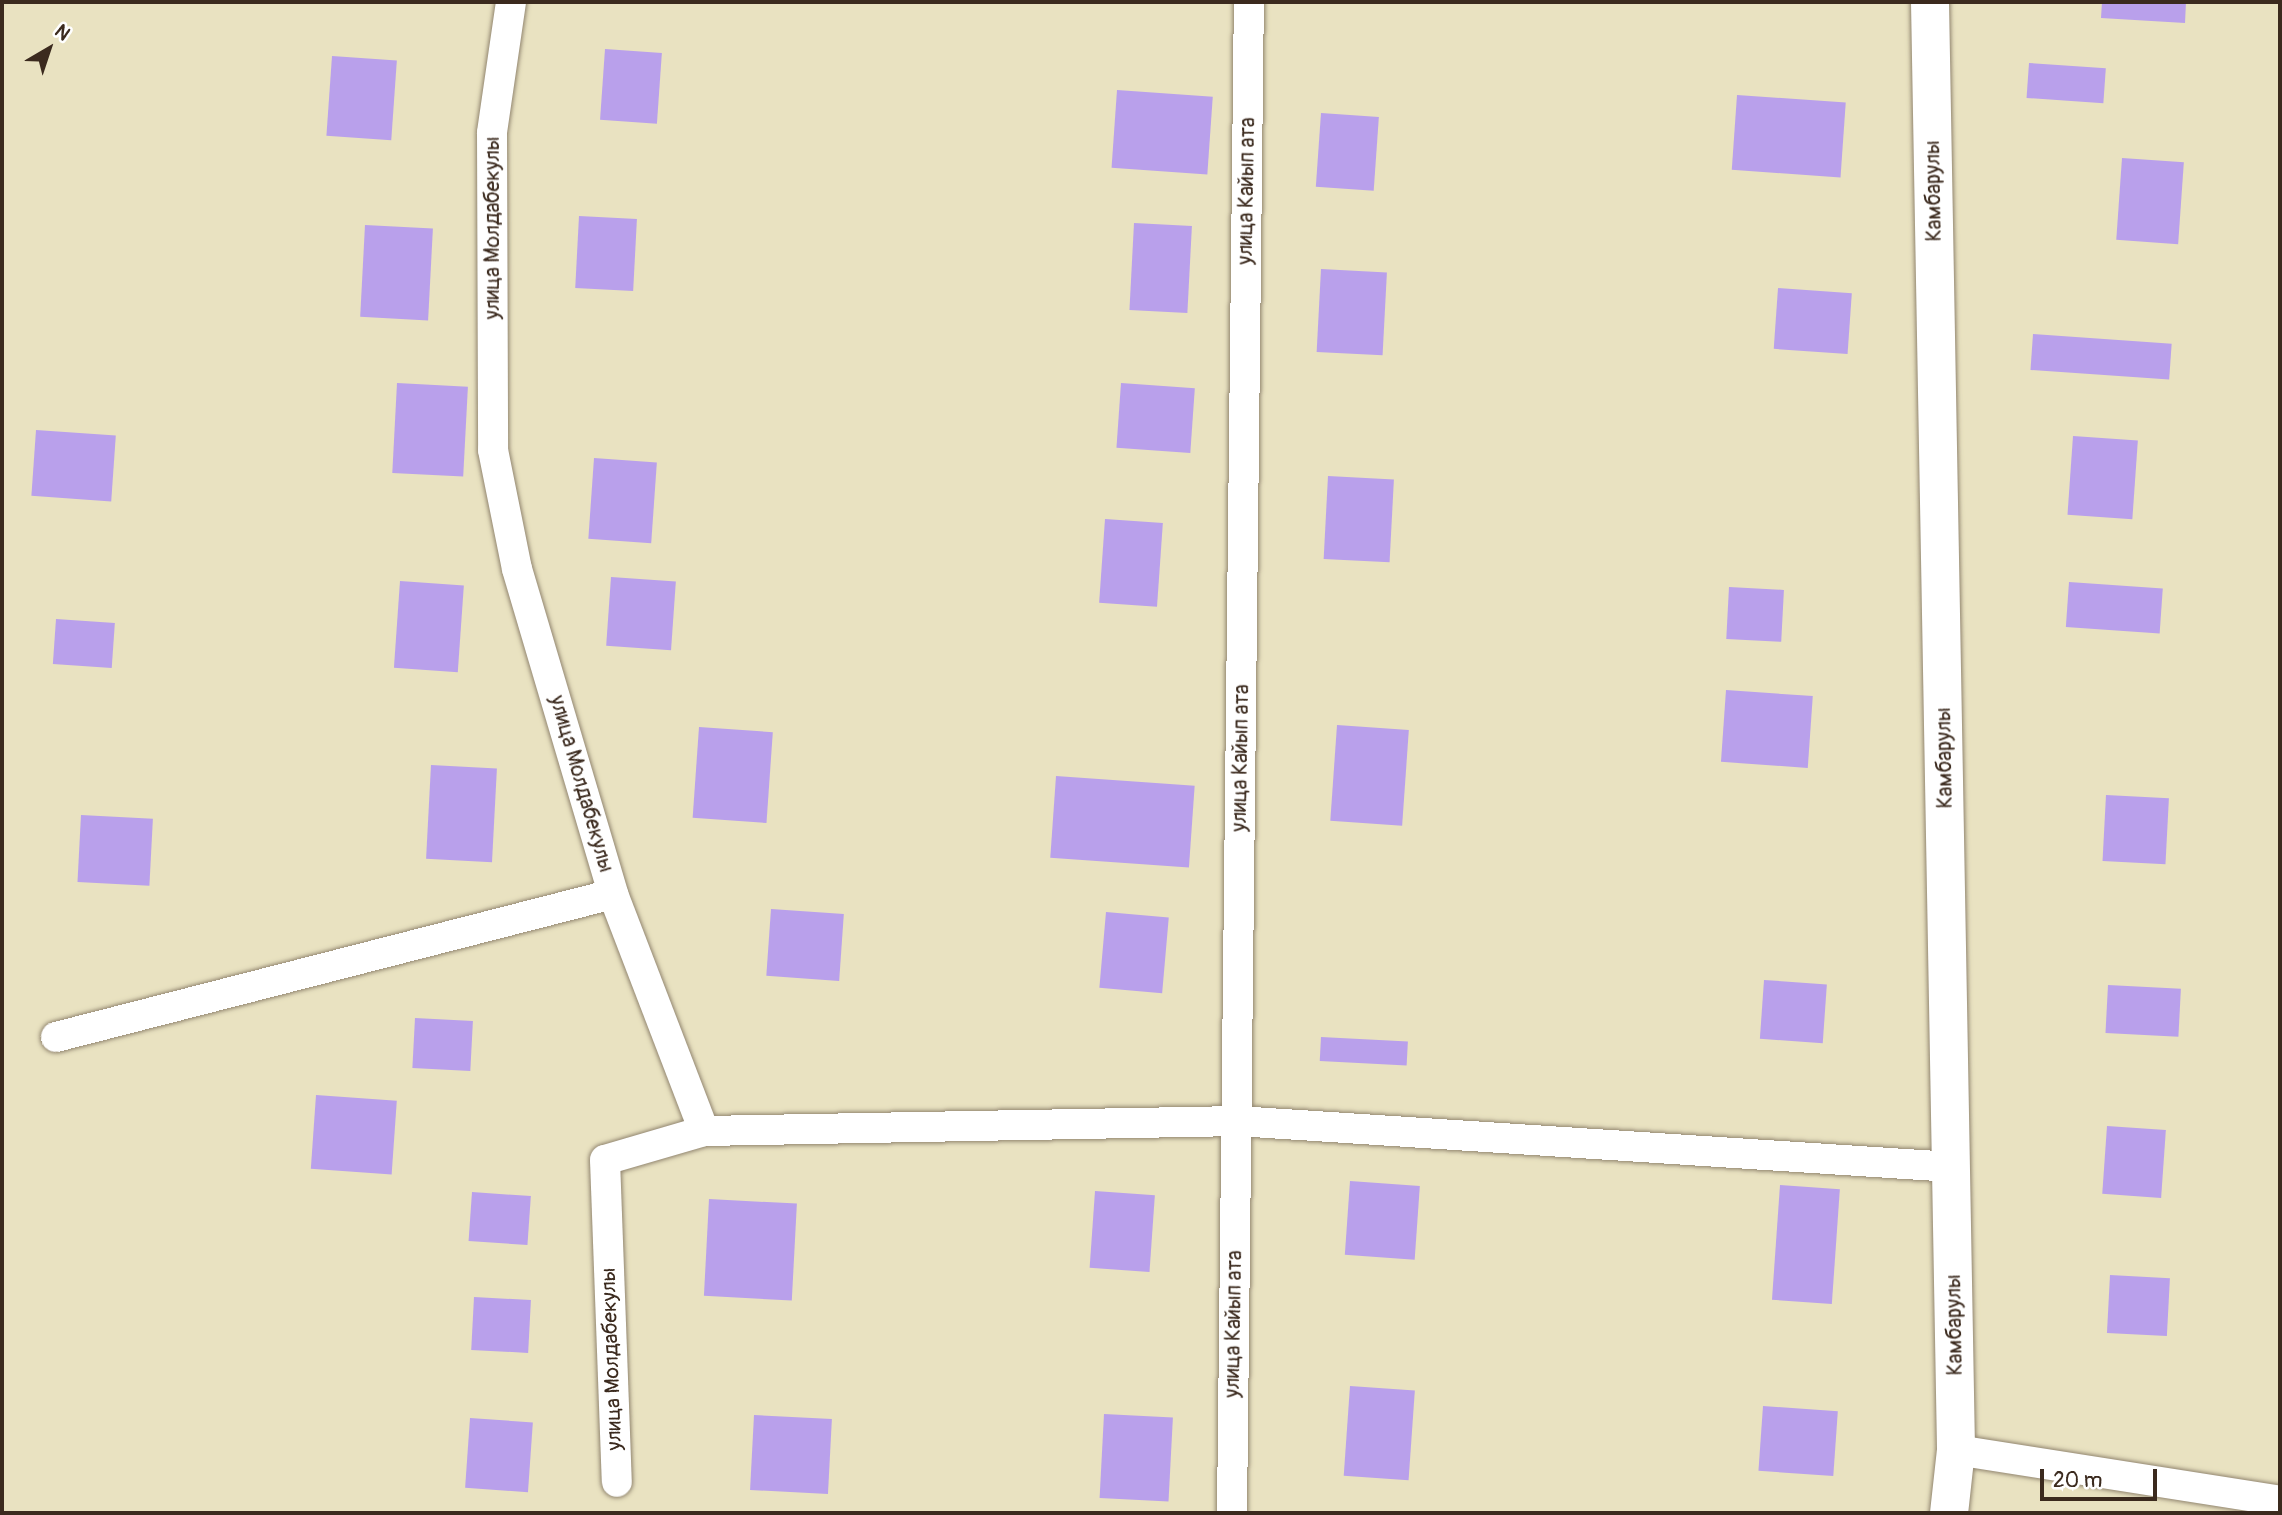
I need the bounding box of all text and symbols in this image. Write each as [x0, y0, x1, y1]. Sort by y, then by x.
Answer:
north arrow [14, 14, 84, 84]
text: N [50, 19, 75, 46]
street label: улица Кайып ата [1233, 117, 1261, 265]
street label: улица Молдабекулы [480, 137, 506, 319]
street label: Камбарулы [1921, 140, 1947, 242]
street label: улица Кайып ата [1227, 684, 1255, 832]
street label: улица Молдабекулы [544, 693, 618, 875]
street label: Камбарулы [1932, 707, 1958, 809]
street label: улица Кайып ата [1220, 1250, 1248, 1398]
street label: улица Молдабекулы [596, 1267, 628, 1451]
street label: Камбарулы [1942, 1274, 1968, 1376]
scale bar [2044, 1456, 2161, 1500]
text: 20 m [2053, 1467, 2102, 1494]

